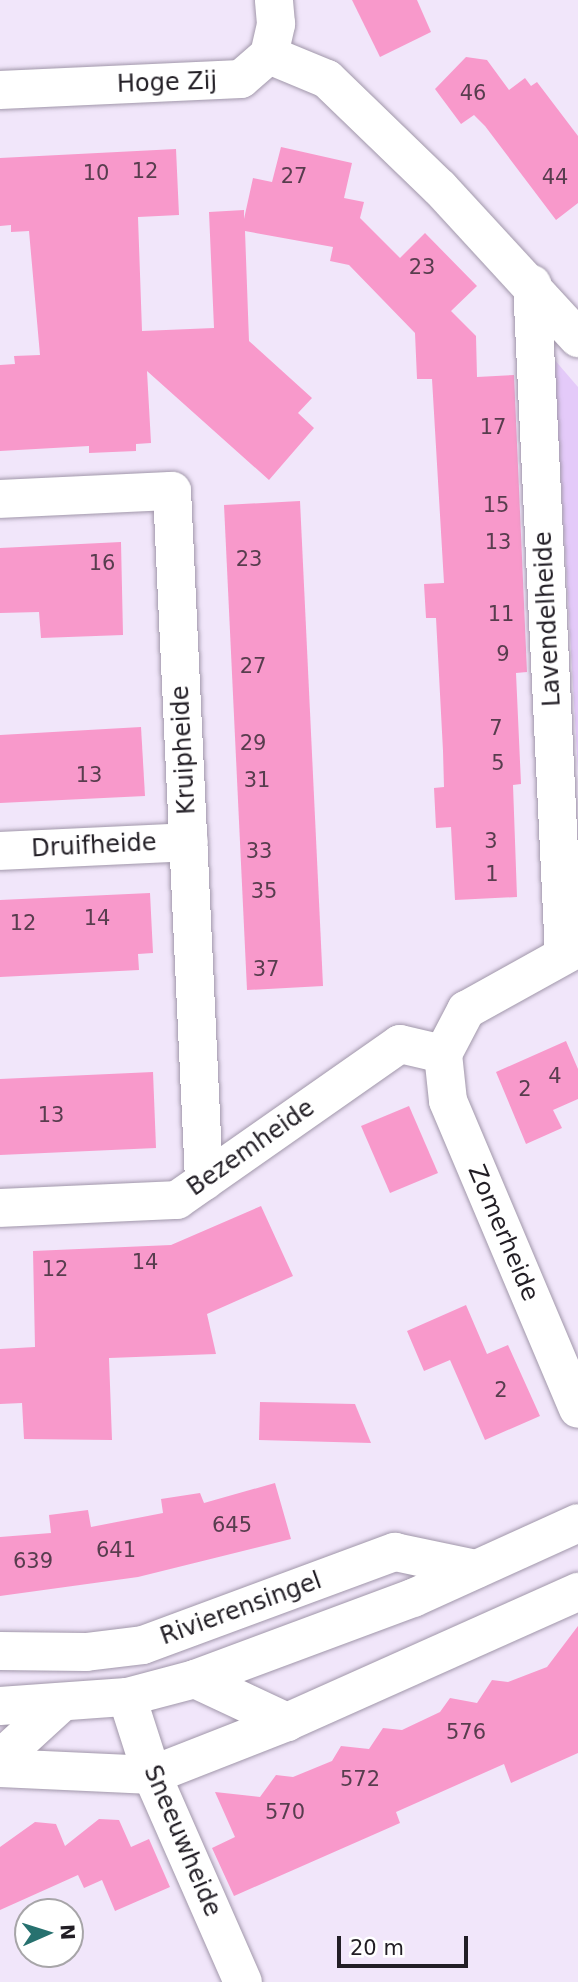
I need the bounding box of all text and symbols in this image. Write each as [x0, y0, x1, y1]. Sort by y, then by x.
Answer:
street label: Hoge Zij [116, 67, 218, 99]
house number: 46 [460, 80, 486, 106]
house number: 12 [132, 158, 158, 184]
house number: 10 [83, 160, 109, 186]
house number: 27 [281, 163, 307, 189]
house number: 44 [542, 164, 568, 190]
house number: 23 [409, 254, 435, 280]
house number: 17 [480, 414, 506, 440]
house number: 15 [483, 492, 509, 518]
house number: 13 [485, 529, 511, 555]
street label: Lavendelheide [529, 531, 567, 707]
house number: 23 [236, 546, 262, 572]
house number: 16 [89, 550, 115, 576]
house number: 11 [488, 601, 514, 627]
house number: 9 [496, 641, 510, 667]
house number: 27 [240, 653, 266, 679]
street label: Kruipheide [166, 685, 202, 815]
house number: 7 [489, 715, 503, 741]
house number: 29 [240, 730, 266, 756]
house number: 5 [491, 750, 505, 776]
house number: 13 [76, 762, 102, 788]
house number: 31 [244, 767, 270, 793]
street label: Druifheide [31, 828, 157, 864]
house number: 3 [484, 828, 498, 854]
house number: 33 [246, 838, 272, 864]
house number: 1 [485, 861, 499, 887]
house number: 35 [251, 878, 277, 904]
house number: 14 [84, 905, 110, 931]
house number: 12 [10, 910, 36, 936]
house number: 37 [253, 956, 279, 982]
house number: 4 [548, 1063, 562, 1089]
house number: 2 [518, 1076, 532, 1102]
street label: Bezemheide [182, 1094, 320, 1202]
house number: 13 [38, 1102, 64, 1128]
street label: Zomerheide [461, 1160, 545, 1306]
house number: 14 [132, 1249, 158, 1275]
house number: 12 [42, 1256, 68, 1282]
house number: 2 [494, 1377, 508, 1403]
house number: 645 [212, 1512, 252, 1538]
house number: 641 [96, 1537, 136, 1563]
house number: 639 [13, 1548, 53, 1574]
street label: Rivierensingel [157, 1567, 325, 1651]
house number: 576 [446, 1719, 486, 1745]
street label: Sneeuwheide [137, 1761, 227, 1921]
house number: 572 [340, 1766, 380, 1792]
house number: 570 [265, 1799, 305, 1825]
north arrow [14, 1898, 84, 1968]
text: N [57, 1923, 79, 1941]
scale bar [340, 1923, 471, 1967]
text: 20 m [350, 1936, 404, 1960]

